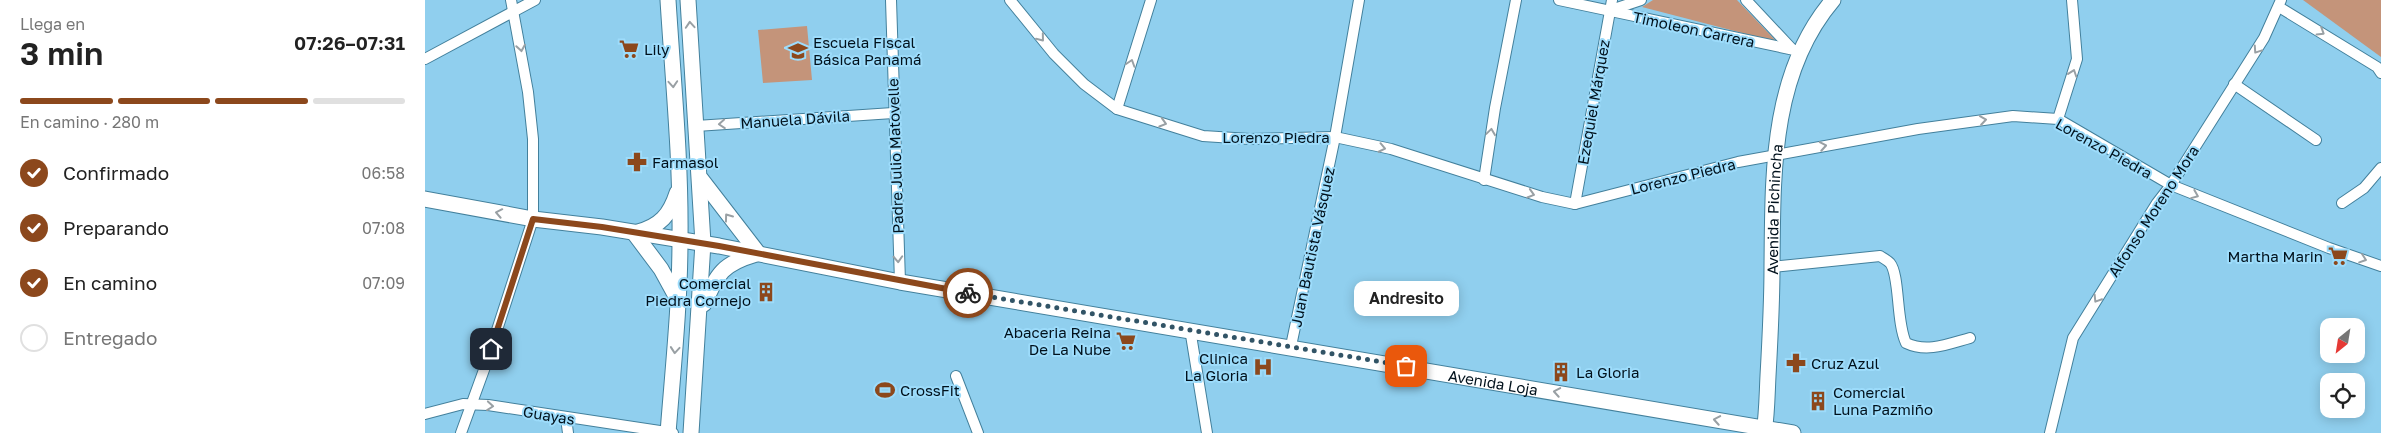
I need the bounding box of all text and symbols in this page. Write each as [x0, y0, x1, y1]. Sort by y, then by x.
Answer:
street label: Timoleon Carrera [1631, 7, 1757, 51]
text: Llega en [20, 14, 85, 34]
one-way arrow [684, 21, 695, 29]
one-way arrow [2315, 26, 2324, 36]
text: 07:26–07:31 [294, 31, 405, 54]
one-way arrow [1035, 32, 1044, 41]
place label: Escuela Fiscal Básica Panamá [813, 33, 922, 68]
text: 3 min [20, 34, 103, 72]
supermarket icon: Lily [618, 38, 640, 60]
street label: Ezequiel Márquez [1573, 38, 1613, 166]
place label: Lily [644, 40, 670, 58]
school or university icon: Escuela Fiscal Básica Panamá [787, 40, 809, 62]
one-way arrow [515, 43, 525, 52]
one-way arrow [2254, 44, 2263, 53]
one-way arrow [1126, 59, 1136, 67]
one-way arrow [2067, 69, 2077, 77]
street label: Padre Julio Matovelle [883, 78, 907, 234]
one-way arrow [668, 80, 679, 88]
street label: Manuela Dávila [740, 106, 850, 132]
text: En camino · 280 m [20, 112, 159, 132]
street label: Lorenzo Piedra [2053, 114, 2155, 182]
one-way arrow [1979, 115, 1987, 126]
one-way arrow [718, 118, 726, 129]
one-way arrow [1158, 118, 1167, 128]
one-way arrow [1485, 127, 1496, 135]
street label: Lorenzo Piedra [1222, 128, 1330, 146]
one-way arrow [1378, 142, 1387, 152]
one-way arrow [1818, 142, 1827, 152]
street label: Alfonso Moreno Mora [2104, 142, 2202, 280]
street label: Avenida Pichincha [1763, 143, 1786, 275]
pharmacy icon: Farmasol [626, 151, 648, 173]
place label: Farmasol [652, 153, 719, 171]
street label: Lorenzo Piedra [1629, 154, 1737, 198]
icon: check [20, 159, 48, 187]
text: Confirmado [63, 161, 169, 184]
text: 06:58 [362, 163, 405, 183]
street label: Juan Bautista Vásquez [1286, 165, 1338, 329]
one-way arrow [1526, 189, 1535, 199]
one-way arrow [2190, 189, 2199, 199]
one-way arrow [494, 209, 503, 219]
icon: check [20, 214, 48, 242]
one-way arrow [726, 214, 734, 223]
text: Preparando [63, 216, 169, 239]
text: 07:08 [362, 218, 405, 238]
supermarket icon: Martha Marin [2327, 245, 2349, 267]
place label: Martha Marin [2228, 247, 2323, 265]
one-way arrow [2358, 254, 2367, 264]
one-way arrow [893, 255, 904, 263]
courier [943, 268, 993, 318]
icon: check [20, 269, 48, 297]
text: En camino [63, 271, 157, 294]
text: 07:09 [362, 273, 405, 293]
place label: Comercial Piedra Cornejo [645, 274, 751, 309]
icon: bike [954, 279, 982, 307]
building icon: Comercial Piedra Cornejo [755, 281, 777, 303]
callout: Andresito [1353, 281, 1459, 316]
text: Andresito [1369, 288, 1444, 308]
one-way arrow [2093, 294, 2103, 303]
north arrow [2320, 318, 2365, 362]
map controls [2320, 318, 2365, 418]
place label: Abaceria Reina De La Nube [1004, 323, 1111, 358]
text: Entregado [63, 326, 157, 349]
pin [470, 328, 512, 370]
supermarket icon: Abaceria Reina De La Nube [1115, 330, 1137, 352]
icon: home [477, 335, 505, 363]
pin [1385, 345, 1427, 387]
one-way arrow [669, 346, 680, 354]
place label: Clinica La Gloria [1185, 349, 1248, 384]
icon: bag [1392, 352, 1420, 380]
pharmacy icon: Cruz Azul [1785, 352, 1807, 374]
place label: Cruz Azul [1811, 354, 1879, 372]
hospital icon: Clinica La Gloria [1252, 356, 1274, 378]
building icon: La Gloria [1550, 361, 1572, 383]
place label: La Gloria [1576, 363, 1640, 381]
street label: Avenida Loja [1447, 366, 1539, 399]
button: locate [2320, 373, 2365, 418]
sports icon: CrossFit [874, 379, 896, 401]
place label: CrossFit [900, 381, 960, 399]
place label: Comercial Luna Pazmiño [1833, 383, 1933, 418]
one-way arrow [1552, 388, 1561, 398]
building icon: Comercial Luna Pazmiño [1807, 390, 1829, 412]
one-way arrow [486, 400, 494, 411]
street label: Guayas [522, 402, 576, 428]
one-way arrow [1712, 416, 1721, 426]

